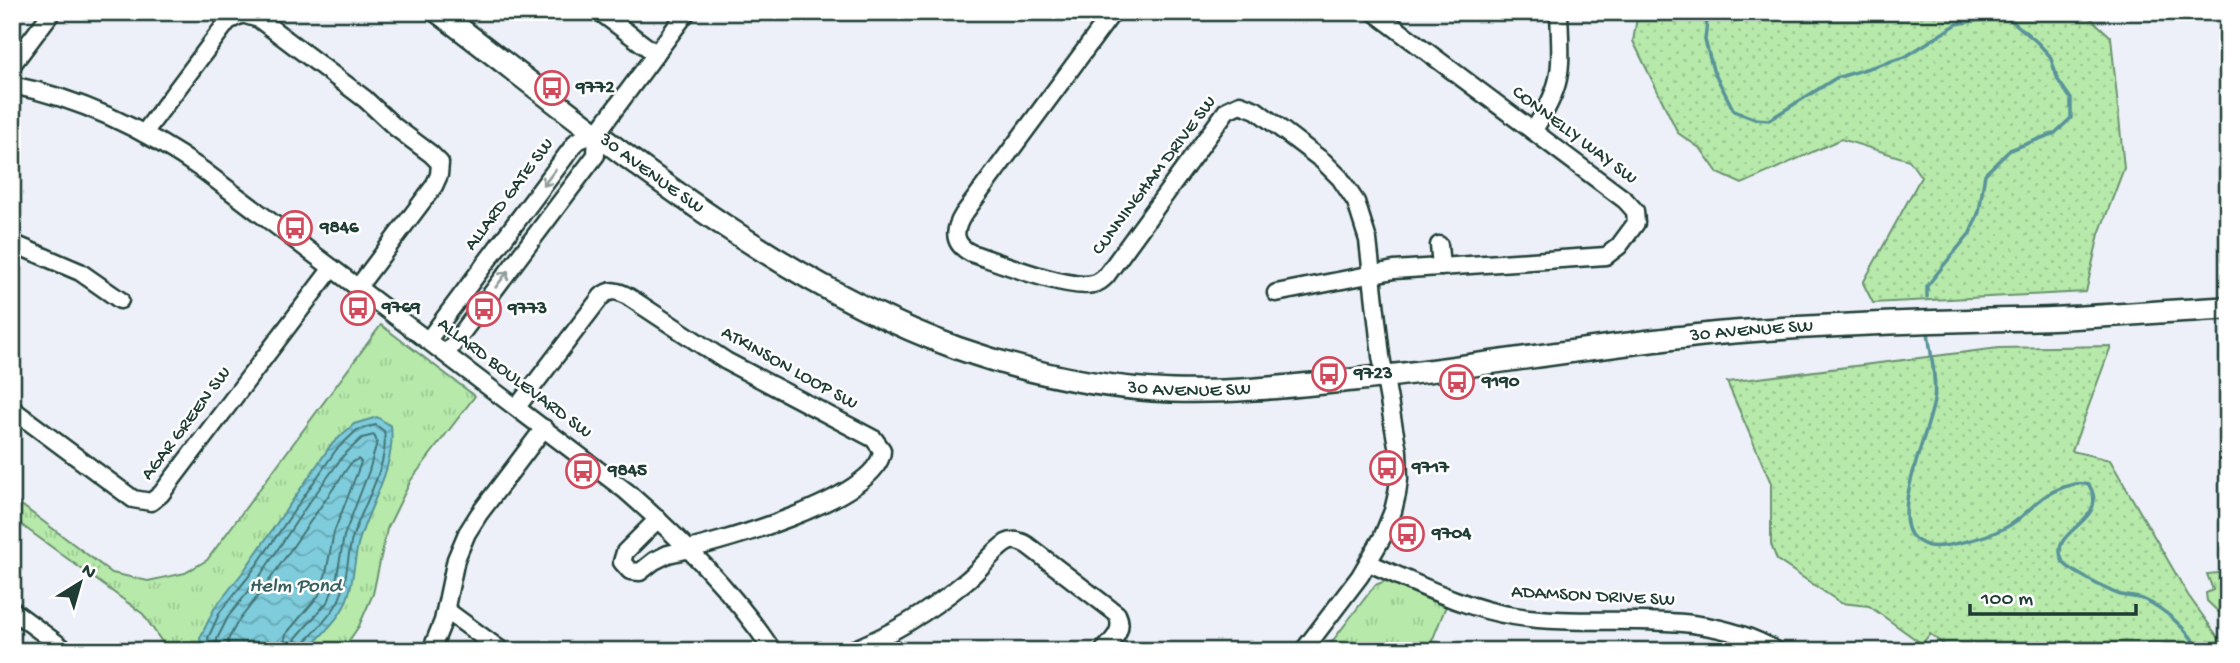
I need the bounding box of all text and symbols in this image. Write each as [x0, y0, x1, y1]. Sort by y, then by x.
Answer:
bus stop icon: 9772 [533, 69, 571, 107]
place label: 9772 [575, 77, 615, 100]
street label: CONNELLY WAY SW [1507, 81, 1641, 191]
street label: CUNNINGHAM DRIVE SW [1088, 92, 1222, 260]
street label: 30 AVENUE SW [594, 128, 708, 220]
street label: ALLARD GATE SW [460, 134, 560, 256]
one-way arrow [542, 168, 556, 187]
bus stop icon: 9846 [276, 209, 314, 247]
place label: 9846 [319, 217, 359, 240]
one-way arrow [495, 271, 510, 289]
bus stop icon: 9769 [339, 289, 377, 327]
bus stop icon: 9773 [465, 290, 503, 328]
place label: 9769 [381, 297, 421, 320]
place label: 9773 [507, 298, 547, 321]
street label: ALLARD BOULEVARD SW [432, 313, 596, 445]
street label: 30 AVENUE SW [1688, 315, 1814, 348]
street label: ATKINSON LOOP SW [717, 322, 861, 416]
bus stop icon: 9723 [1310, 355, 1348, 393]
street label: AGAR GREEN SW [137, 363, 237, 485]
place label: 9723 [1353, 363, 1393, 386]
bus stop icon: 9190 [1438, 363, 1476, 401]
place label: 9190 [1481, 371, 1520, 394]
street label: 30 AVENUE SW [1125, 376, 1252, 403]
bus stop icon: 9717 [1368, 449, 1406, 487]
bus stop icon: 9845 [564, 452, 602, 490]
place label: 9717 [1411, 457, 1450, 480]
place label: 9845 [607, 460, 647, 483]
bus stop icon: 9704 [1388, 515, 1426, 553]
place label: 9704 [1431, 523, 1472, 546]
north arrow [46, 548, 116, 618]
text: N [76, 559, 100, 585]
scale bar [1970, 572, 2137, 616]
water label: Helm Pond [249, 575, 344, 600]
street label: ADAMSON DRIVE SW [1511, 581, 1675, 613]
text: 100 m [1980, 588, 2033, 613]

